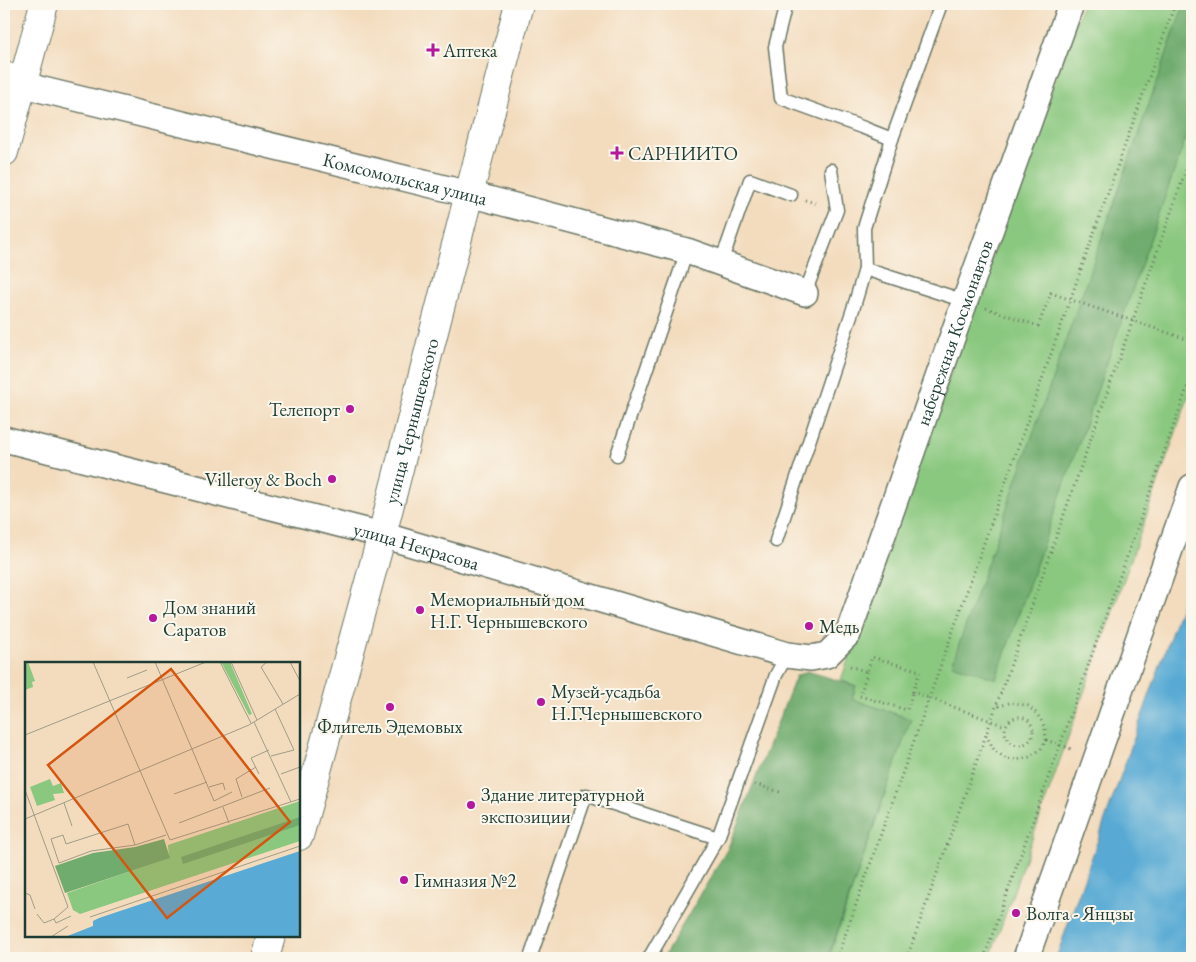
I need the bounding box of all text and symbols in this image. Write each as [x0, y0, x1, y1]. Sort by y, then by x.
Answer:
place label: Аптека [442, 38, 498, 63]
marker: Аптека [427, 44, 439, 56]
place label: САРНИИТО [628, 141, 738, 166]
marker: САРНИИТО [610, 146, 624, 160]
street label: Комсомольская улица [320, 147, 490, 211]
street label: набережная Космонавтов [910, 237, 999, 429]
street label: улица Чернышевского [378, 335, 445, 507]
place label: Телепорт [269, 397, 340, 422]
marker: Телепорт [344, 403, 356, 415]
place label: Villeroy & Boch [205, 467, 322, 492]
marker: Villeroy & Boch [326, 473, 338, 485]
street label: улица Некрасова [351, 516, 482, 576]
place label: Мемориальный дом Н.Г. Чернышевского [430, 587, 588, 634]
place label: Дом знаний Саратов [163, 595, 256, 642]
marker: Мемориальный дом Н.Г. Чернышевского [414, 604, 426, 616]
marker: Дом знаний Саратов [147, 612, 159, 624]
place label: Медь [819, 614, 860, 639]
marker: Медь [803, 620, 815, 632]
inset map [25, 662, 300, 937]
place label: Музей-усадьба Н.Г.Чернышевского [551, 679, 702, 726]
marker: Музей-усадьба Н.Г.Чернышевского [535, 696, 547, 708]
marker: Флигель Эдемовых [384, 701, 396, 713]
place label: Флигель Эдемовых [317, 714, 464, 739]
place label: Здание литературной экспозиции [481, 782, 645, 829]
marker: Здание литературной экспозиции [465, 799, 477, 811]
place label: Гимназия №2 [414, 868, 516, 893]
marker: Гимназия №2 [398, 874, 410, 886]
place label: Волга - Янцзы [1026, 901, 1134, 926]
marker: Волга - Янцзы [1010, 907, 1022, 919]

